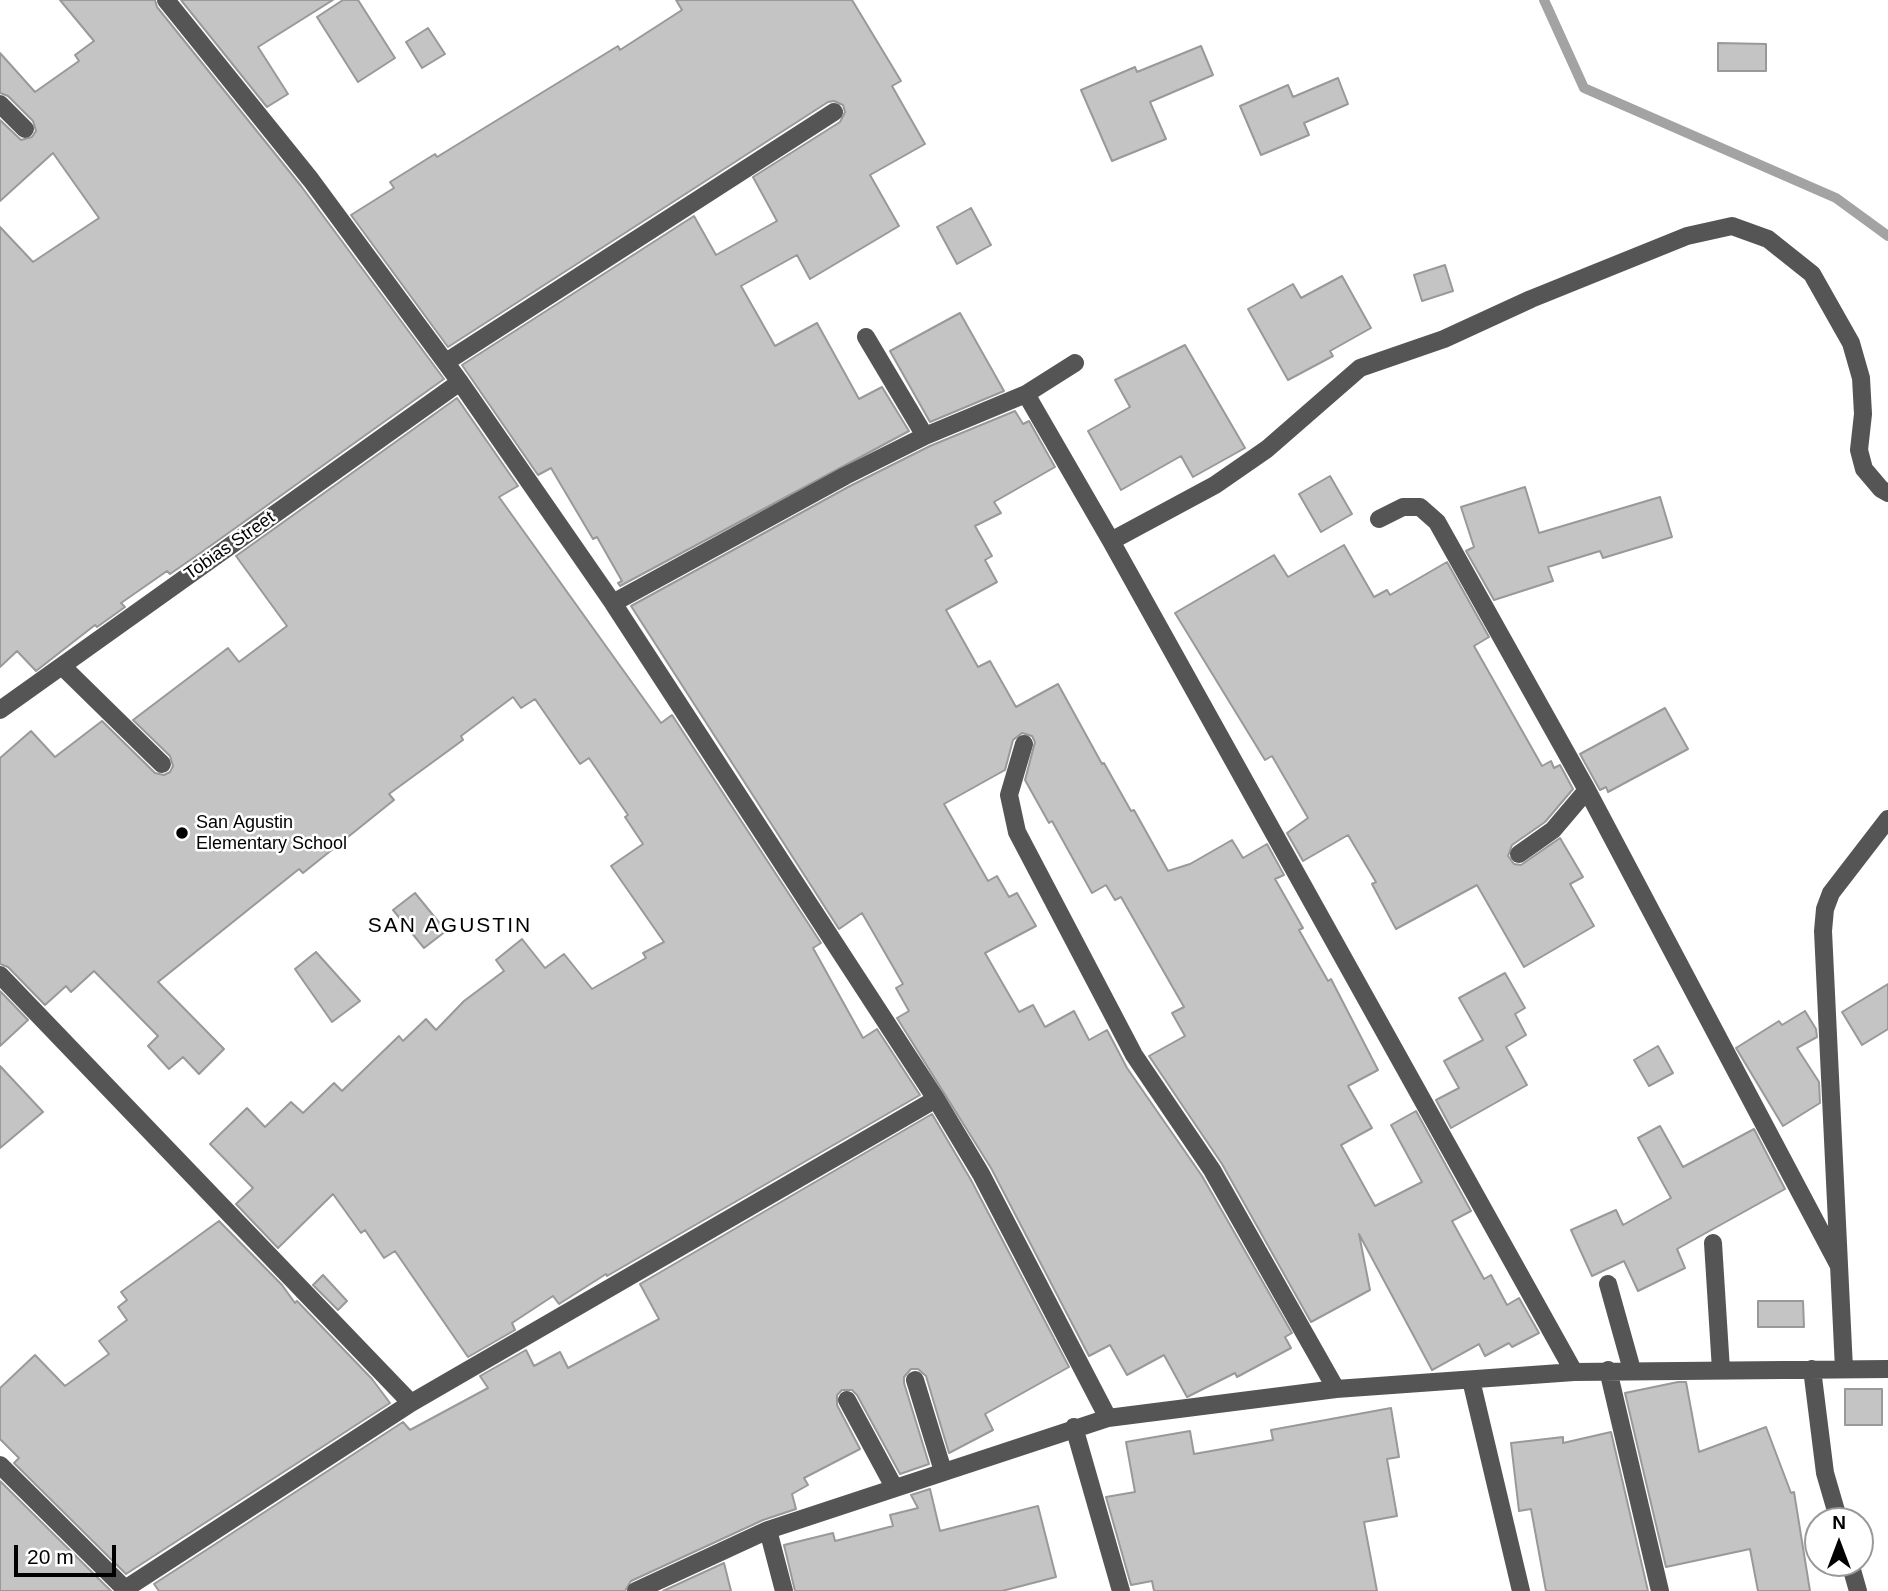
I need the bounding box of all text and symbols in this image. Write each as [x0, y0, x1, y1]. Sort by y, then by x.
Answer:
street label: Tobias Street [181, 507, 279, 585]
place label: San Agustin Elementary School [196, 812, 347, 854]
marker: San Agustin Elementary School [174, 825, 190, 841]
district label: SAN AGUSTIN [369, 913, 531, 939]
north arrow [1804, 1507, 1874, 1577]
text: N [1832, 1512, 1846, 1533]
scale bar [18, 1532, 119, 1576]
text: 20 m [27, 1545, 74, 1568]

